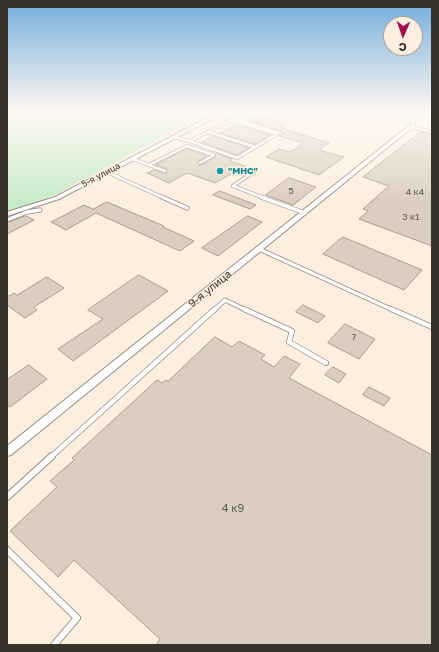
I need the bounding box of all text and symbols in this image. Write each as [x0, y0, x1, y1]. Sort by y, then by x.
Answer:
north arrow [383, 16, 423, 56]
text: С [398, 41, 407, 54]
street label: 5-я улица [80, 160, 122, 190]
marker: "МНС" [215, 166, 225, 176]
place label: "МНС" [228, 166, 258, 176]
house number: 5 [288, 186, 294, 196]
house number: 4 к4 [406, 187, 424, 197]
house number: 3 к1 [402, 212, 420, 222]
street label: 9-я улица [186, 267, 234, 311]
house number: 7 [352, 332, 356, 342]
house number: 4 к9 [222, 502, 244, 516]

